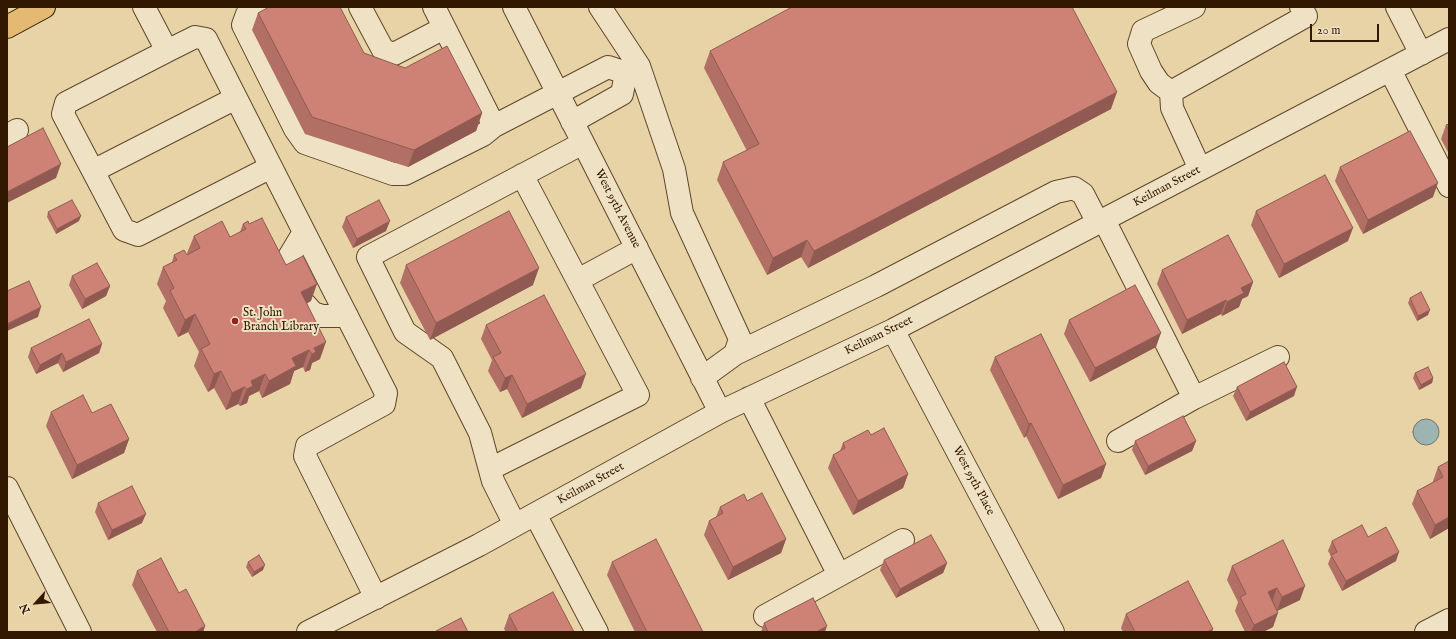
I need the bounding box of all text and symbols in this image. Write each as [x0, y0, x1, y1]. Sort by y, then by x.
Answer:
scale bar [1312, 16, 1381, 42]
text: 20 m [1317, 23, 1340, 38]
street label: Keilman Street [1131, 163, 1203, 211]
street label: West 95th Avenue [591, 167, 643, 251]
place label: St. John Branch Library [243, 307, 319, 335]
street label: Keilman Street [843, 313, 915, 359]
marker: St. John Branch Library [230, 316, 240, 326]
street label: West 95th Place [949, 444, 997, 518]
street label: Keilman Street [555, 460, 627, 508]
north arrow [16, 583, 56, 623]
text: N [17, 601, 34, 616]

